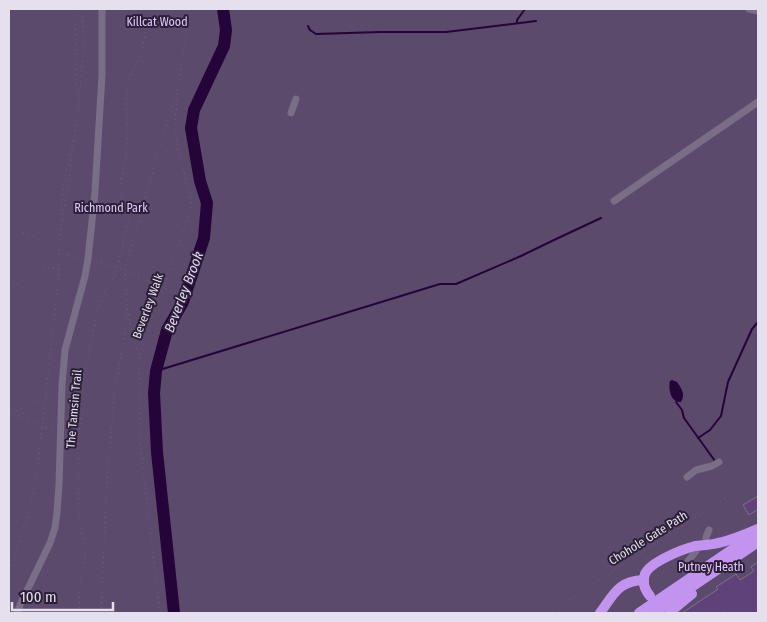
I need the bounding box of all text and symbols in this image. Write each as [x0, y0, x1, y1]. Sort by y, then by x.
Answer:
park label: Killcat Wood [126, 15, 188, 29]
park label: Richmond Park [74, 201, 148, 215]
water label: Beverley Brook [161, 249, 207, 335]
street label: Beverley Walk [130, 271, 166, 340]
street label: The Tamsin Trail [64, 369, 84, 449]
street label: Chohole Gate Path [606, 508, 690, 568]
park label: Putney Heath [678, 560, 744, 574]
scale bar [12, 580, 114, 612]
text: 100 m [20, 588, 57, 606]

